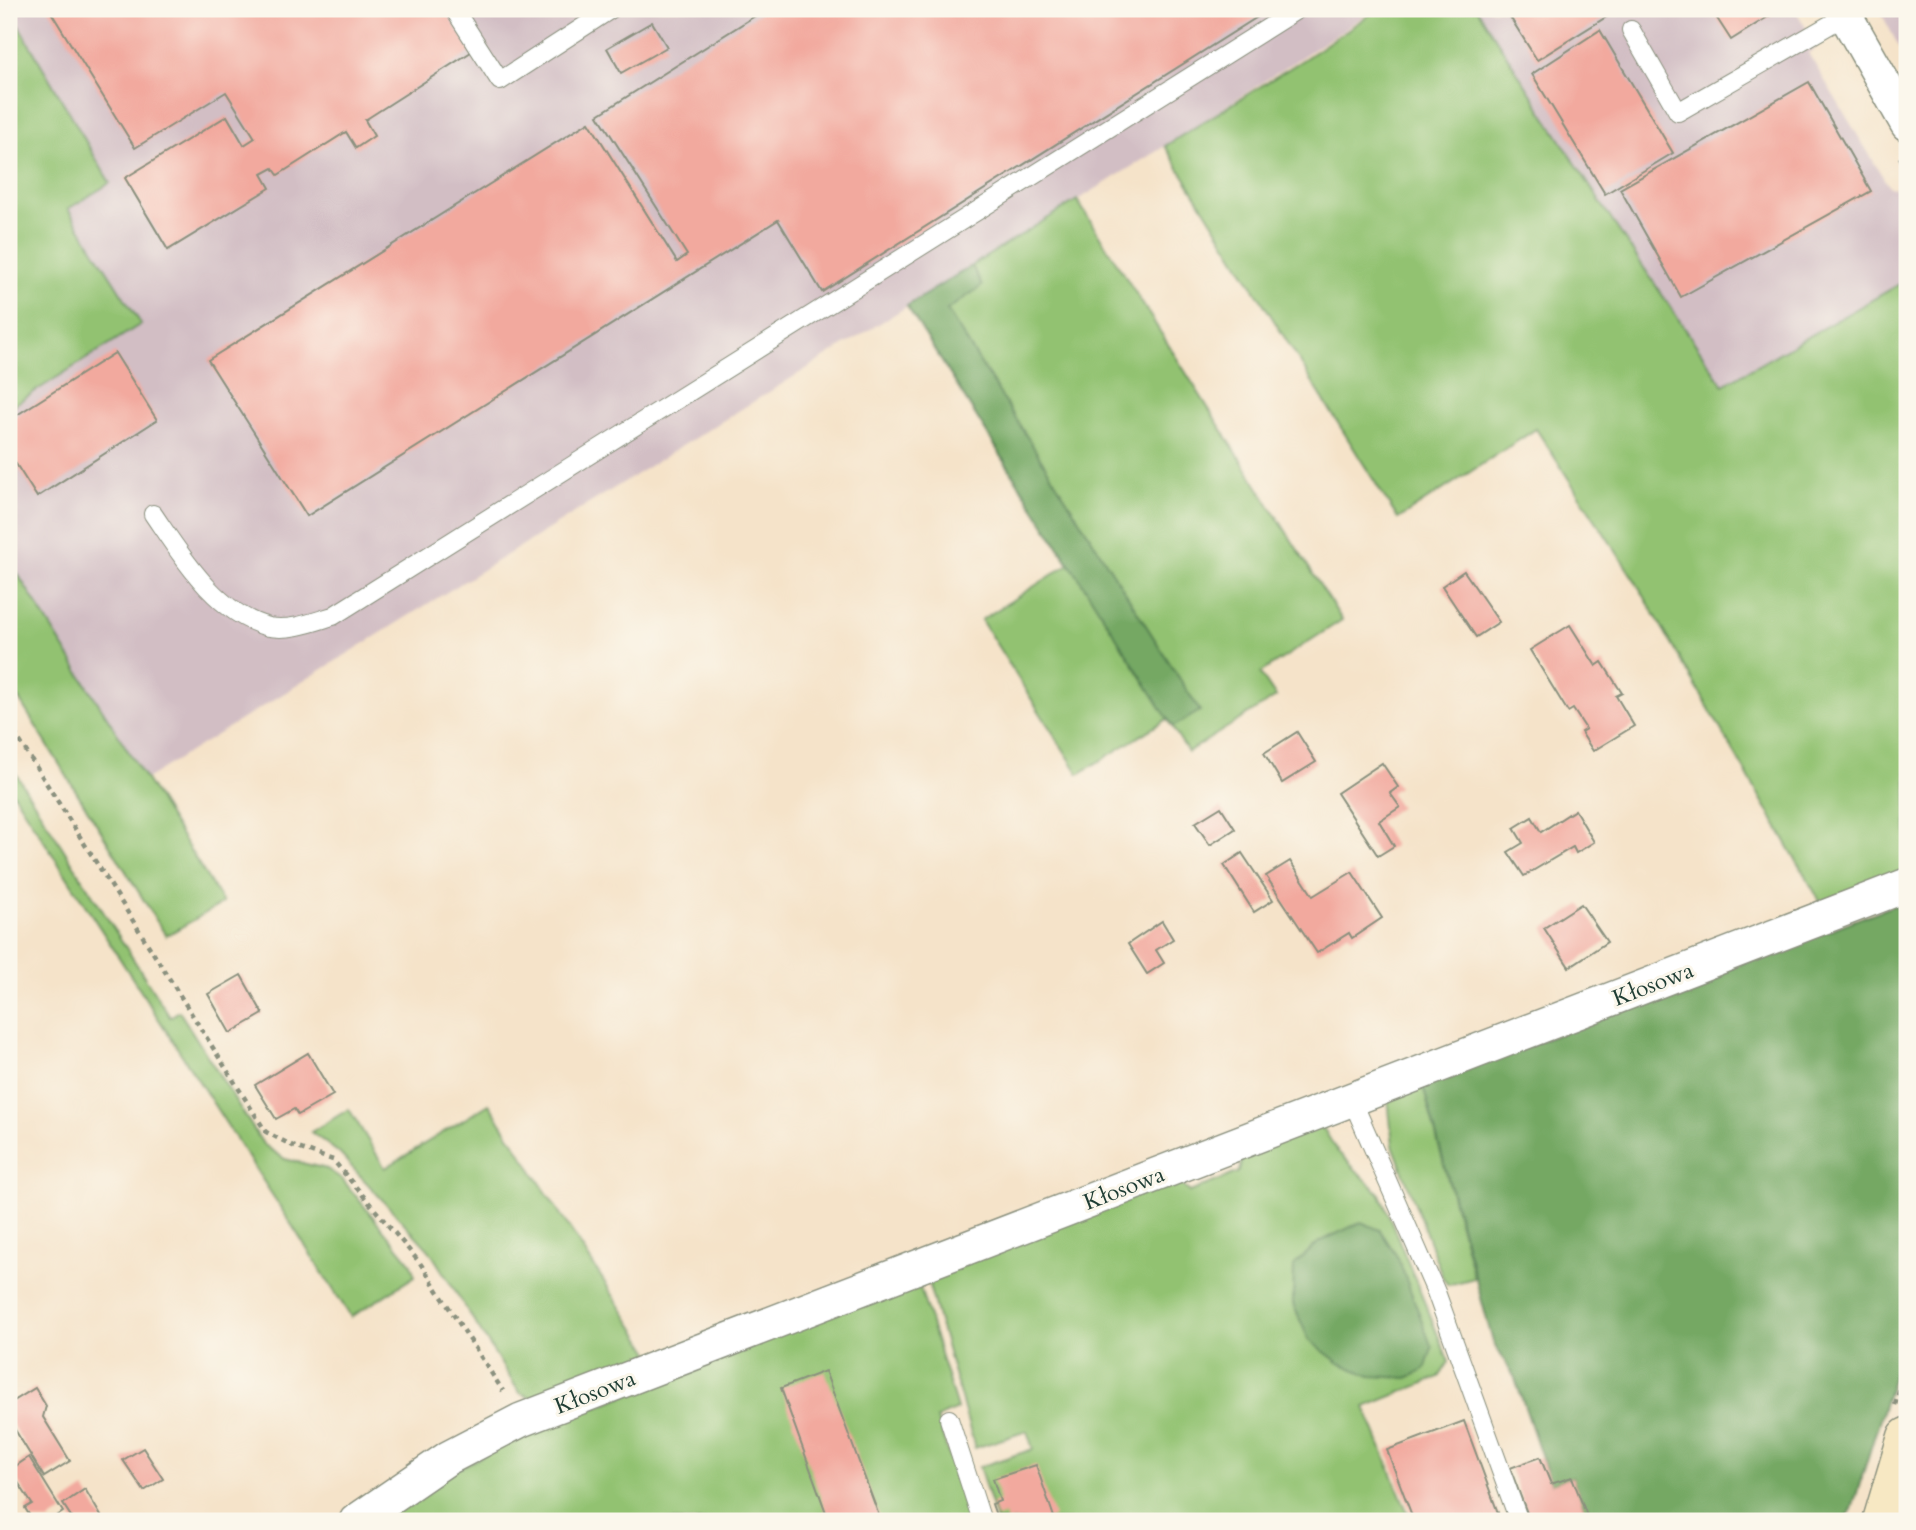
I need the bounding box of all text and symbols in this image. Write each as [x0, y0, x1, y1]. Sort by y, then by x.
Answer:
street label: Kłosowa [1608, 954, 1698, 1014]
street label: Kłosowa [1079, 1158, 1169, 1218]
street label: Kłosowa [550, 1362, 640, 1422]

